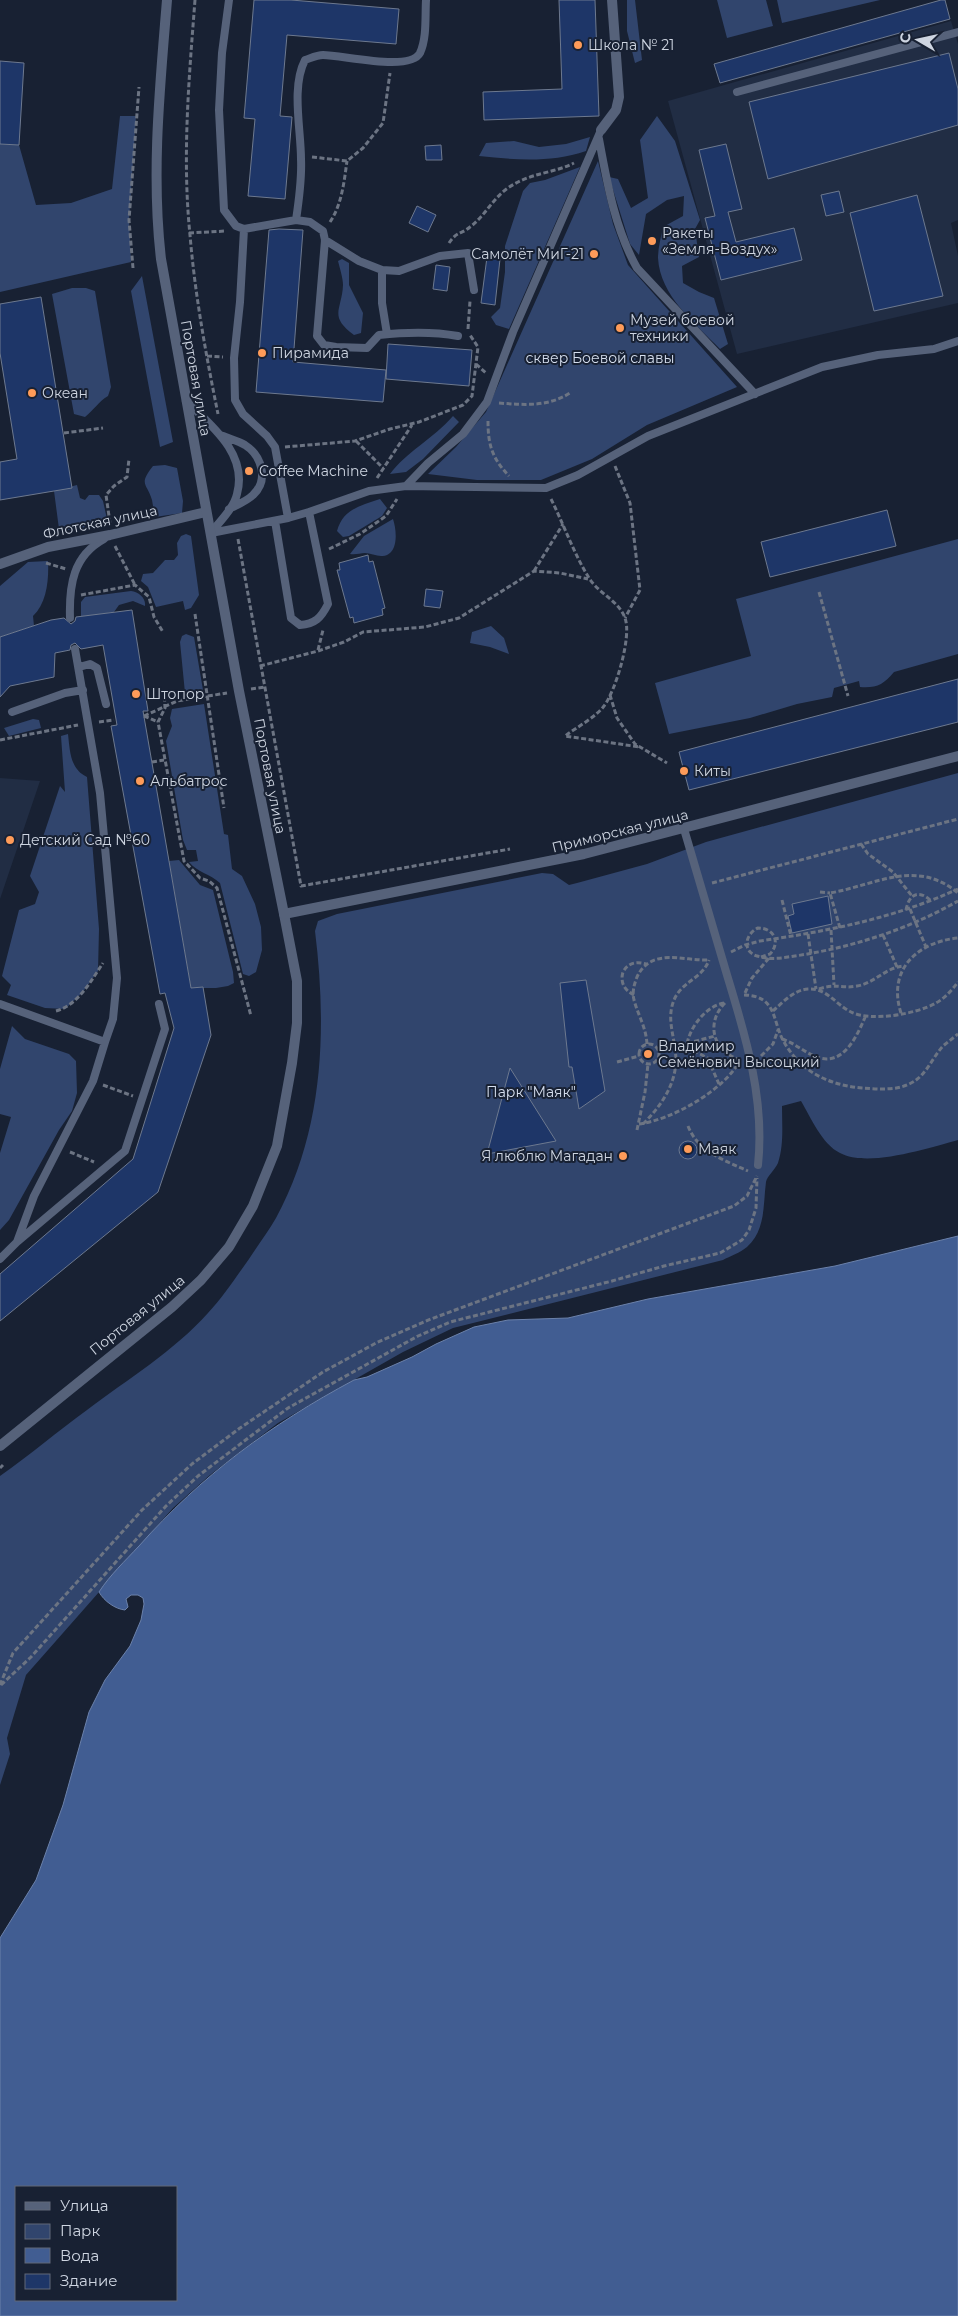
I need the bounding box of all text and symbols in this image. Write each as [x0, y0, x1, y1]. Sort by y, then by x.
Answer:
north arrow [893, 15, 943, 65]
text: С [895, 32, 915, 44]
place label: Школа № 21 [588, 36, 674, 54]
marker: Школа № 21 [572, 39, 584, 51]
place label: Ракеты «Земля-Воздух» [662, 224, 777, 258]
marker: Ракеты «Земля-Воздух» [646, 235, 658, 247]
place label: Самолёт МиГ-21 [471, 245, 584, 263]
marker: Самолёт МиГ-21 [588, 248, 600, 260]
place label: Музей боевой техники [630, 311, 735, 345]
street label: Портовая улица [177, 319, 215, 437]
marker: Музей боевой техники [614, 322, 626, 334]
place label: Пирамида [272, 344, 349, 362]
marker: Пирамида [256, 347, 268, 359]
park label: сквер Боевой славы [525, 349, 675, 367]
place label: Океан [42, 384, 88, 402]
marker: Океан [26, 387, 38, 399]
place label: Coffee Machine [259, 462, 368, 480]
marker: Coffee Machine [243, 465, 255, 477]
street label: Флотская улица [41, 501, 159, 543]
place label: Штопор [146, 685, 204, 703]
marker: Штопор [130, 688, 142, 700]
street label: Портовая улица [250, 717, 290, 835]
place label: Киты [694, 762, 731, 780]
marker: Киты [678, 765, 690, 777]
place label: Альбатрос [150, 772, 228, 790]
marker: Альбатрос [134, 775, 146, 787]
street label: Приморская улица [550, 805, 690, 857]
place label: Детский Сад №60 [20, 831, 150, 849]
marker: Детский Сад №60 [4, 834, 16, 846]
place label: Владимир Семёнович Высоцкий [658, 1037, 820, 1071]
marker: Владимир Семёнович Высоцкий [642, 1048, 654, 1060]
park label: Парк "Маяк" [486, 1083, 576, 1101]
place label: Маяк [698, 1140, 736, 1158]
marker: Маяк [682, 1143, 694, 1155]
place label: Я люблю Магадан [481, 1147, 613, 1165]
marker: Я люблю Магадан [617, 1150, 629, 1162]
street label: Портовая улица [86, 1271, 188, 1359]
legend [15, 2186, 178, 2301]
text: Улица [60, 2196, 108, 2215]
text: Парк [60, 2221, 100, 2240]
text: Вода [60, 2246, 99, 2265]
text: Здание [60, 2271, 118, 2290]

